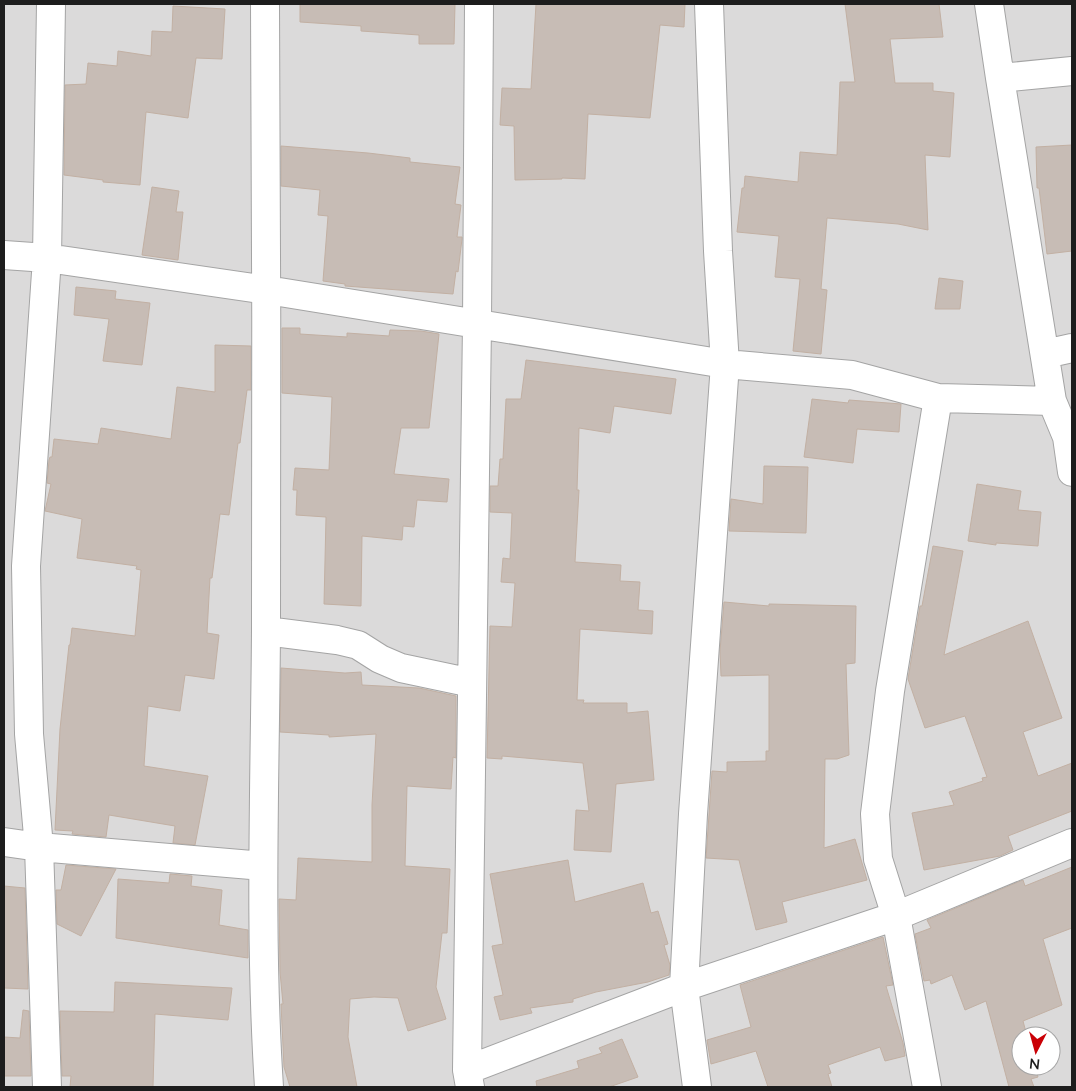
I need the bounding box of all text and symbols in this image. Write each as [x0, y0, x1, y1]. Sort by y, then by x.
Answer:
north arrow [1011, 1026, 1061, 1076]
text: N [1028, 1055, 1041, 1073]

